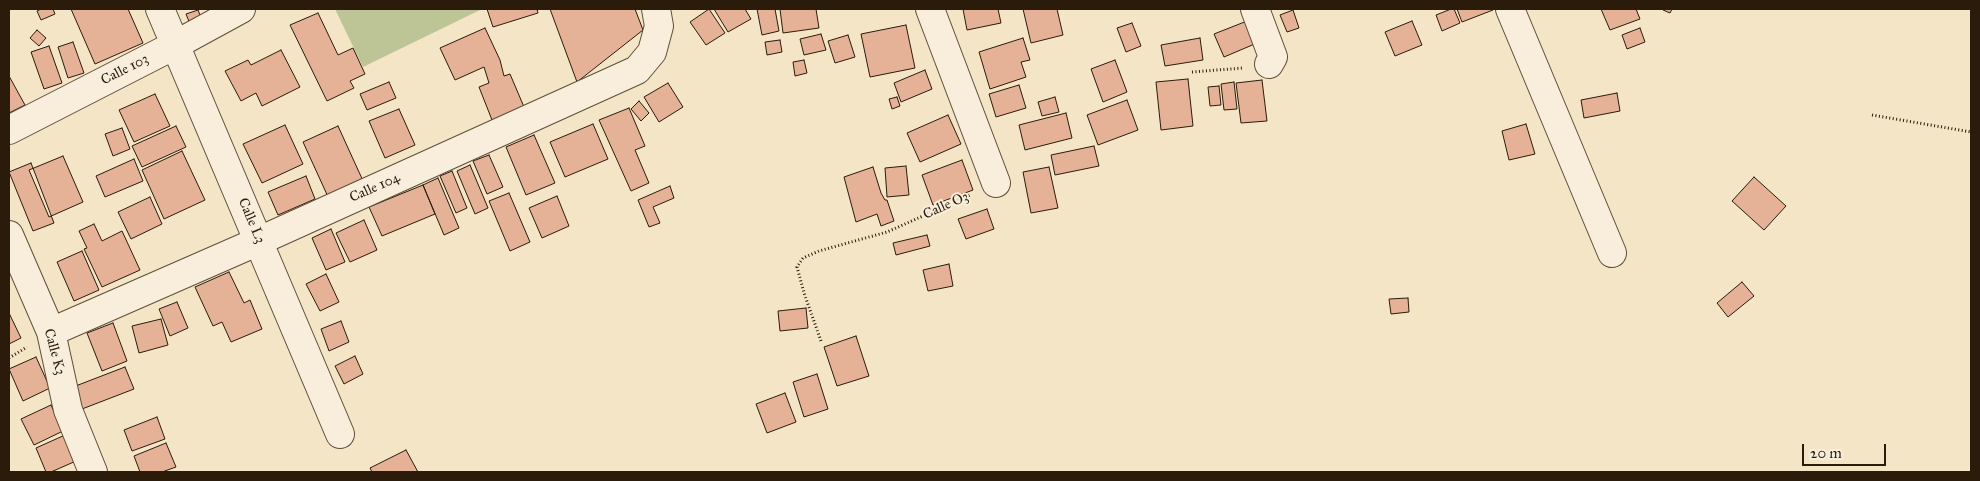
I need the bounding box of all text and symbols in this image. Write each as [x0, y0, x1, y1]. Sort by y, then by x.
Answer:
street label: Calle 103 [98, 51, 152, 89]
street label: Calle 104 [347, 169, 403, 207]
street label: Calle O3 [921, 189, 971, 223]
street label: Calle L3 [234, 196, 268, 246]
street label: Calle K3 [40, 327, 68, 377]
scale bar [1805, 434, 1889, 466]
text: 20 m [1810, 444, 1842, 462]

